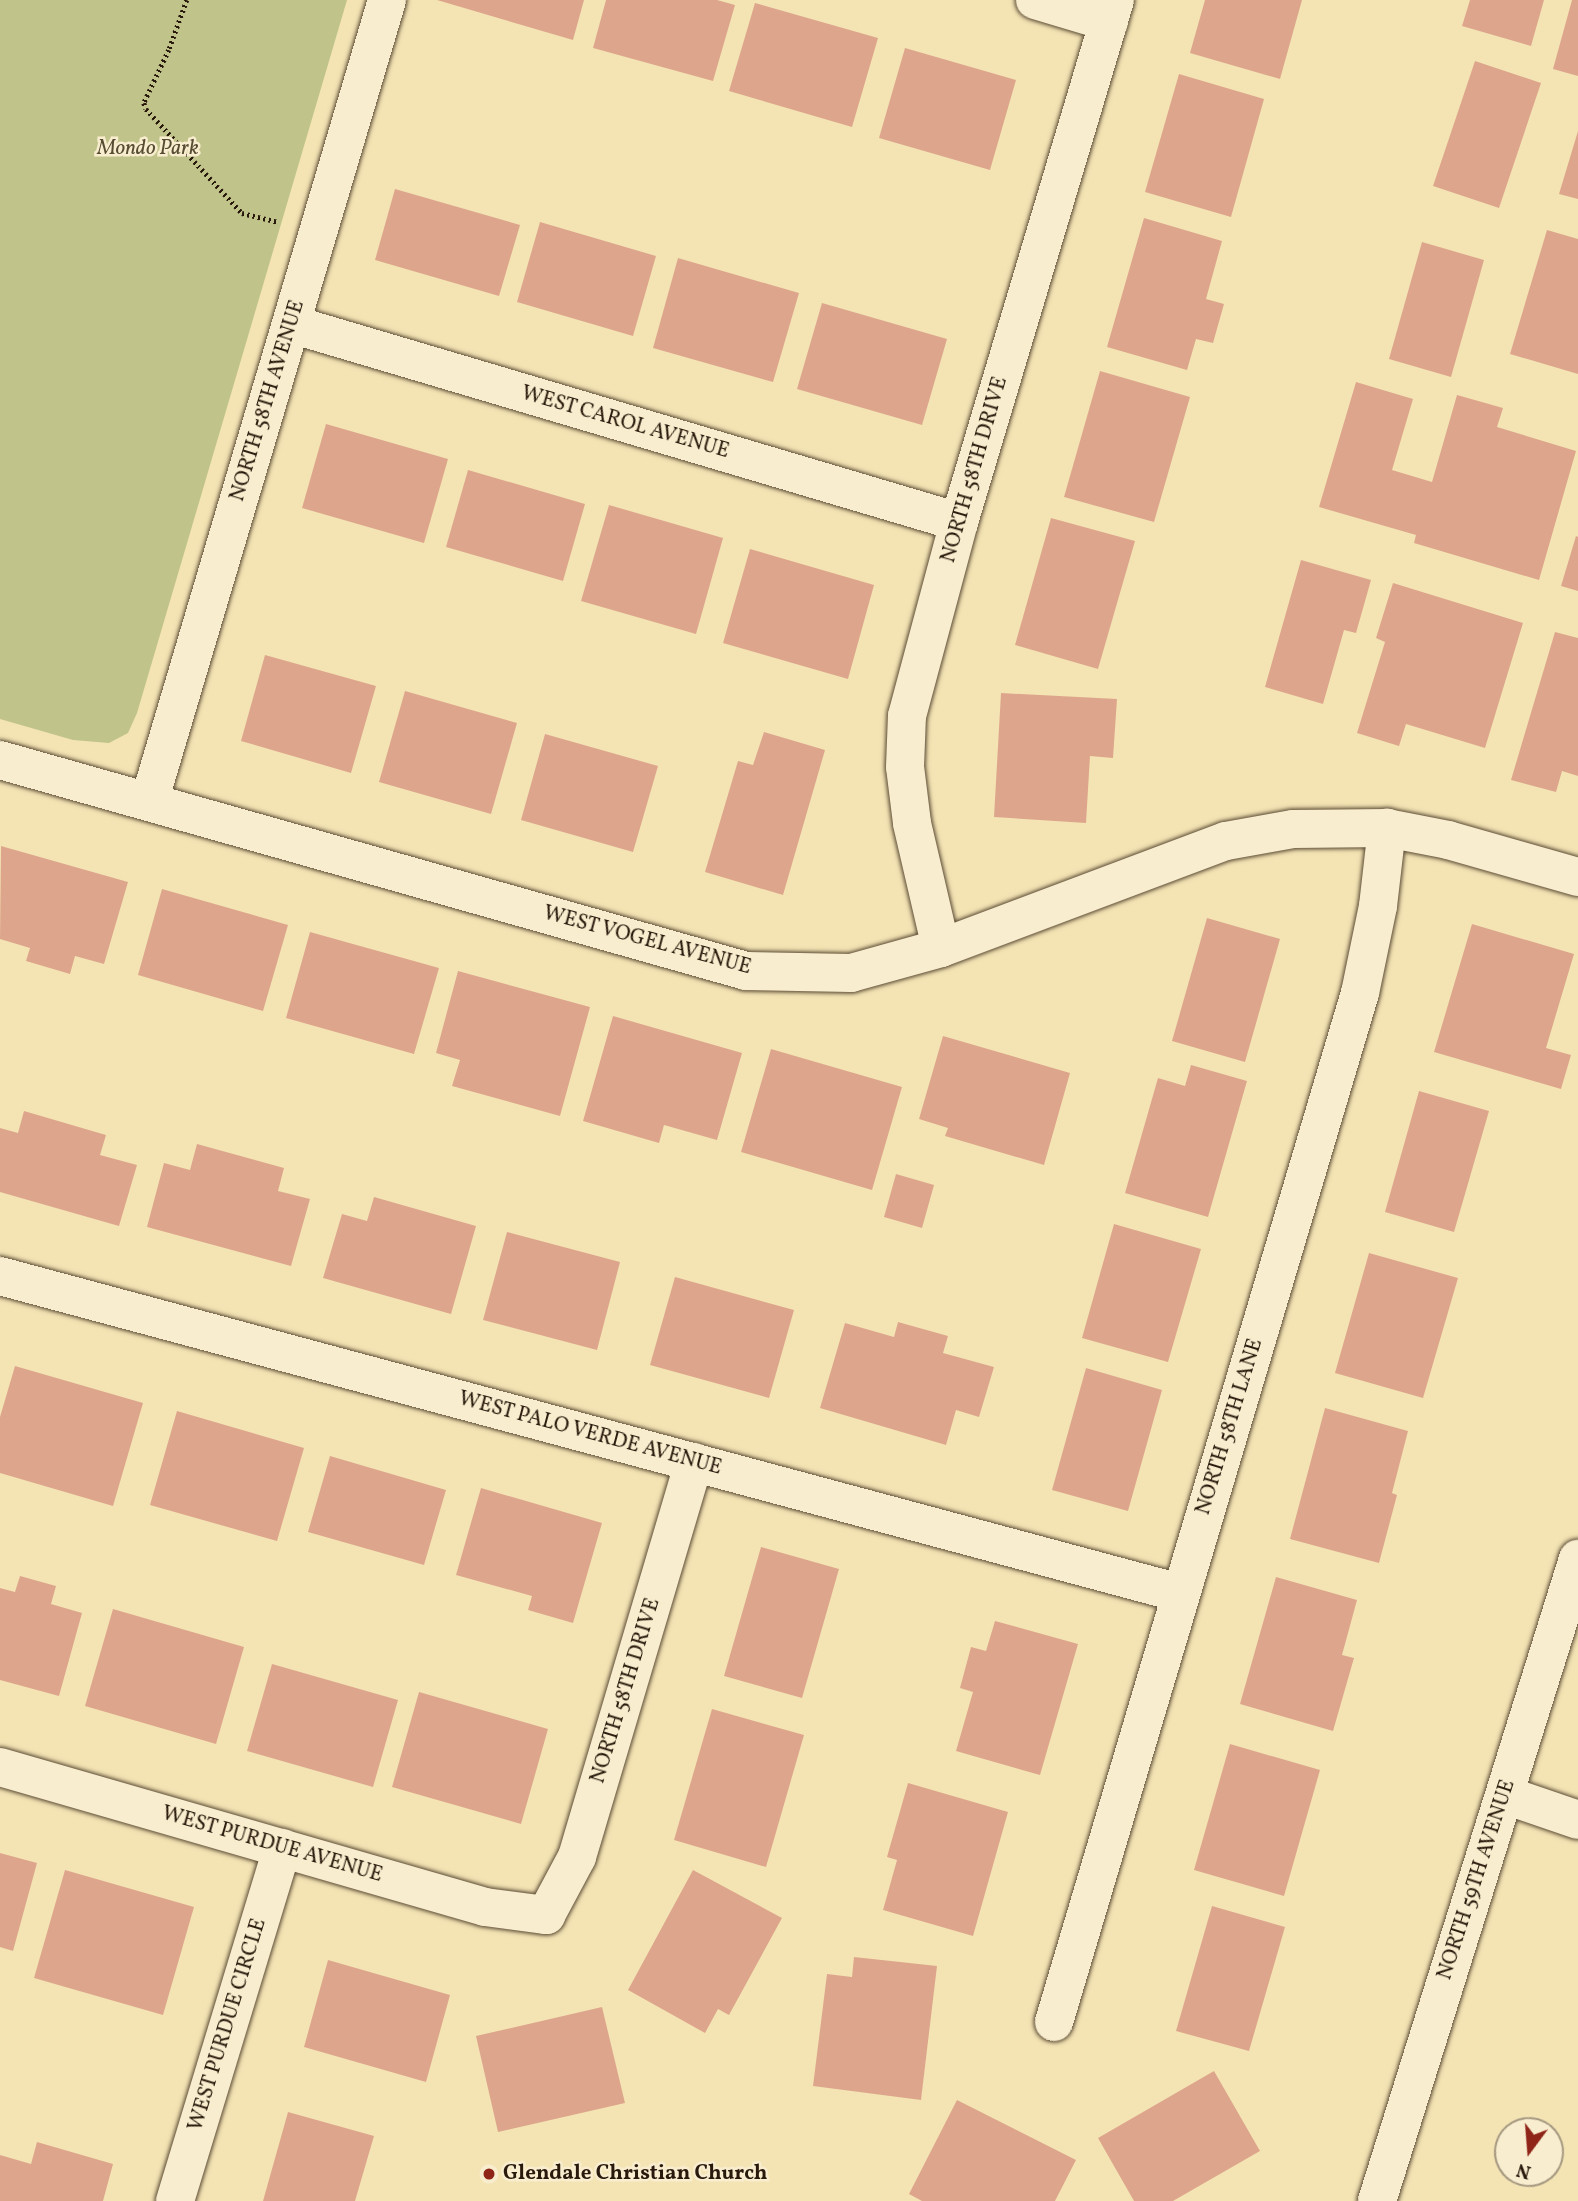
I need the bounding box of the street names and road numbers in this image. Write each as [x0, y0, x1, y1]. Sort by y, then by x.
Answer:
street label: NORTH 58TH AVENUE [225, 297, 311, 505]
street label: NORTH 58TH DRIVE [936, 374, 1014, 566]
street label: WEST CAROL AVENUE [518, 381, 732, 465]
street label: WEST VOGEL AVENUE [540, 901, 754, 981]
street label: NORTH 58TH LANE [1191, 1336, 1269, 1518]
street label: WEST PALO VERDE AVENUE [455, 1387, 725, 1481]
street label: NORTH 58TH DRIVE [586, 1595, 666, 1787]
street label: NORTH 59TH AVENUE [1433, 1777, 1521, 1983]
street label: WEST PURDUE AVENUE [158, 1801, 386, 1889]
street label: WEST PURDUE CIRCLE [184, 1915, 272, 2135]

